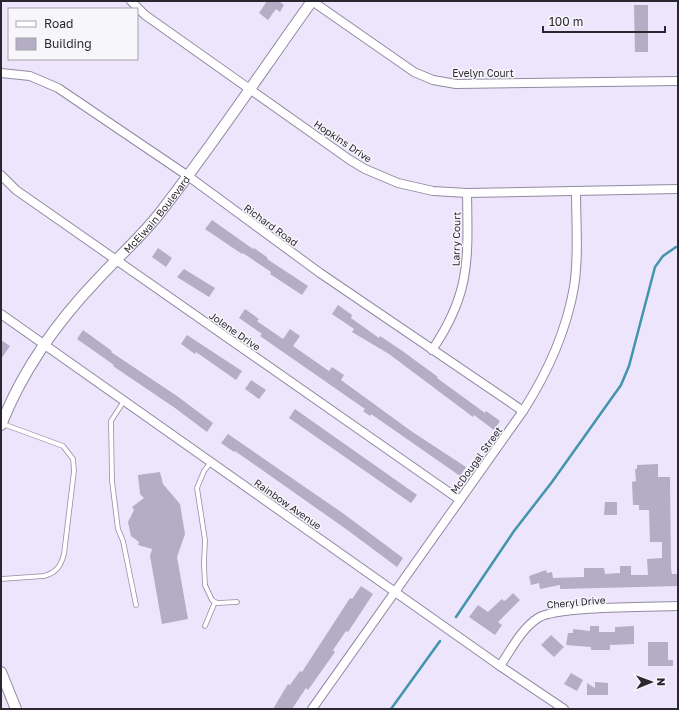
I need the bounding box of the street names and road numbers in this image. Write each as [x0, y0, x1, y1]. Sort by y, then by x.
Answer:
street label: Evelyn Court [452, 67, 514, 79]
street label: Hopkins Drive [312, 117, 374, 165]
street label: McElwain Boulevard [121, 173, 192, 255]
street label: Richard Road [242, 201, 300, 249]
street label: Larry Court [450, 212, 462, 266]
street label: Jolene Drive [207, 309, 263, 353]
street label: McDougal Street [448, 424, 504, 496]
street label: Rainbow Avenue [252, 476, 324, 532]
street label: Cheryl Drive [546, 593, 606, 611]

